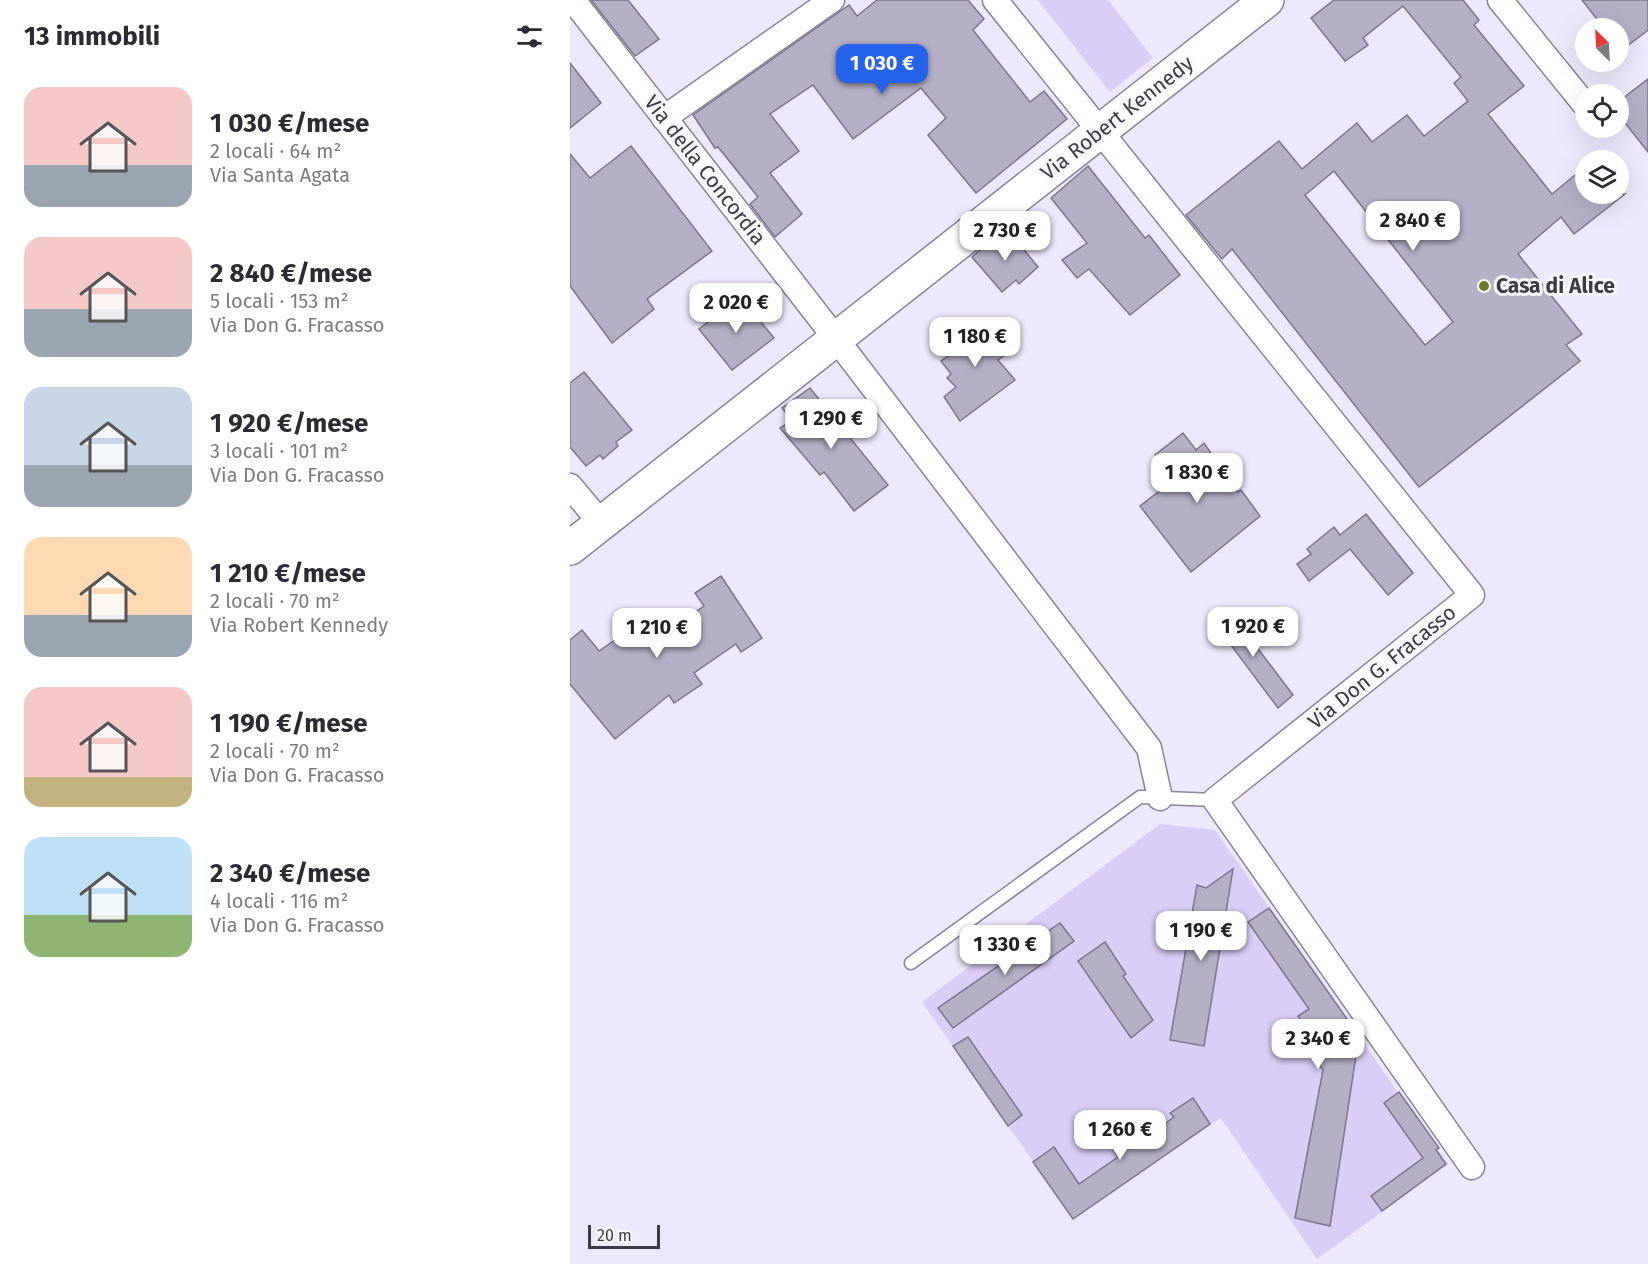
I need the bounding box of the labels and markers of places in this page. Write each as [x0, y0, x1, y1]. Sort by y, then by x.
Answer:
pin: 1 030 € [827, 44, 937, 95]
pin: 2 840 € [1358, 201, 1468, 252]
pin: 2 730 € [950, 211, 1060, 262]
place label: Casa di Alice [1496, 273, 1615, 299]
marker: Casa di Alice [1477, 279, 1491, 293]
pin: 2 020 € [681, 283, 791, 334]
pin: 1 180 € [920, 317, 1030, 368]
pin: 1 290 € [776, 399, 886, 450]
pin: 1 830 € [1142, 453, 1252, 504]
pin: 1 920 € [1198, 607, 1308, 658]
pin: 1 210 € [602, 608, 712, 659]
pin: 1 190 € [1146, 911, 1256, 962]
pin: 1 330 € [950, 925, 1060, 976]
pin: 2 340 € [1263, 1019, 1373, 1070]
pin: 1 260 € [1065, 1110, 1175, 1161]

